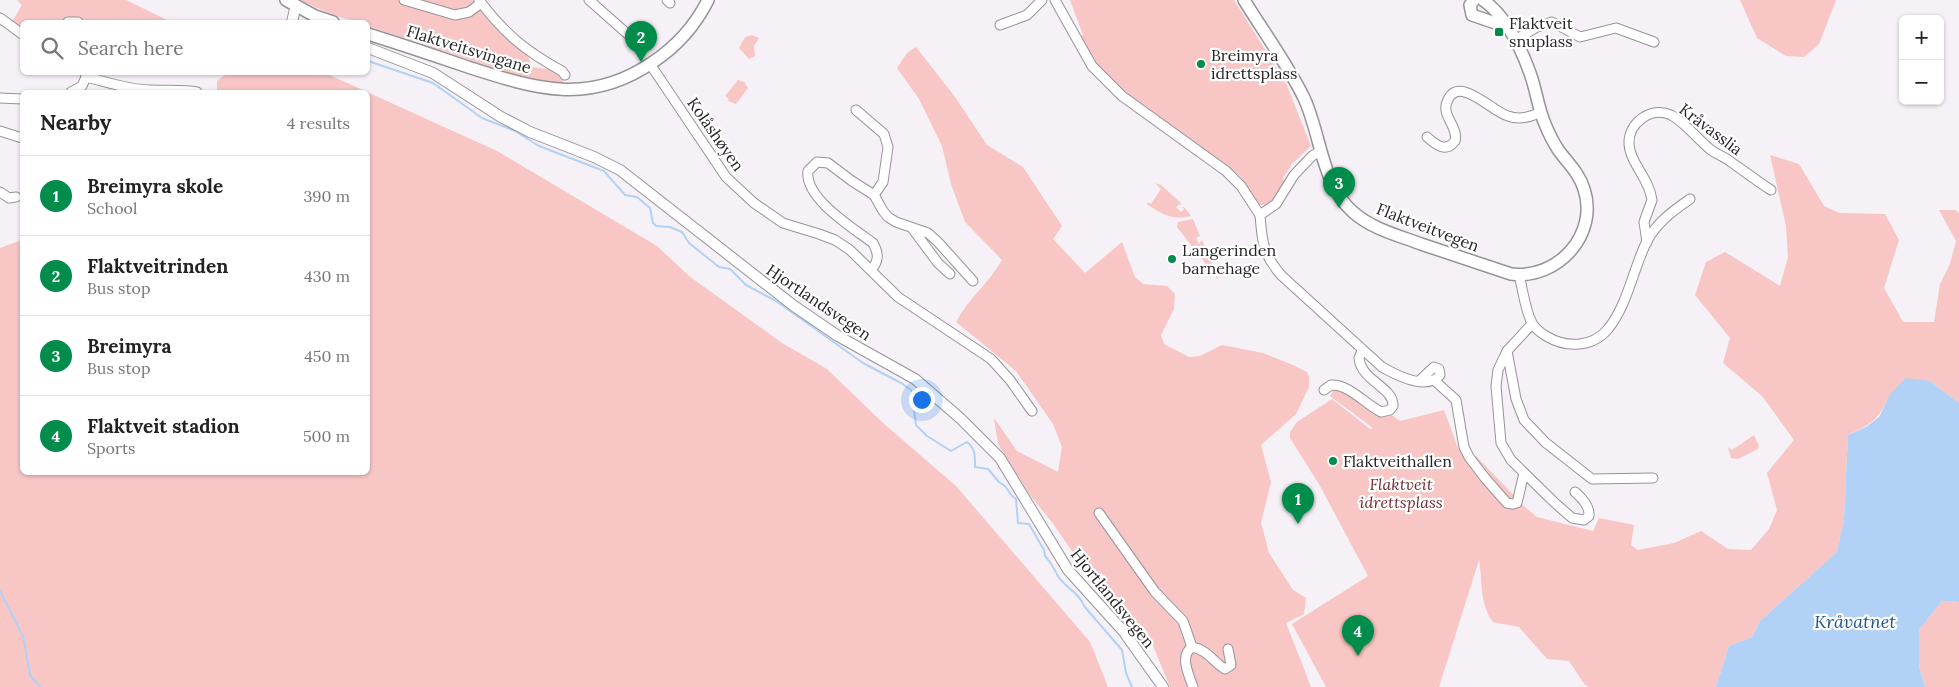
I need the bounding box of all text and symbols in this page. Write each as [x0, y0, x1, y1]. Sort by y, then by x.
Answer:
place label: Flaktveit snuplass [1509, 13, 1574, 51]
map controls [1899, 15, 1944, 105]
button: + [1899, 15, 1944, 60]
search box [20, 20, 370, 75]
street label: Flaktveitsvingane [404, 21, 534, 78]
pin: 2 [625, 21, 657, 62]
marker: Flaktveit snuplass [1493, 26, 1505, 38]
icon: search [38, 34, 66, 62]
text: Search here [78, 36, 184, 60]
place label: Breimyra idrettsplass [1211, 45, 1297, 83]
marker: Breimyra idrettsplass [1195, 58, 1207, 70]
button: − [1899, 60, 1944, 105]
street label: Kolåshøyen [683, 93, 749, 175]
street label: Kråvasslia [1675, 99, 1747, 159]
text: Nearby [40, 109, 111, 136]
text: 4 results [287, 113, 350, 133]
pin: 3 [1323, 167, 1355, 208]
text: Breimyra skole [87, 174, 223, 198]
text: 1 [53, 186, 59, 206]
text: 390 m [303, 186, 350, 206]
text: School [87, 198, 137, 218]
street label: Flaktveitvegen [1374, 198, 1482, 256]
place label: Langerinden barnehage [1182, 240, 1276, 278]
marker: Langerinden barnehage [1166, 253, 1178, 265]
text: Flaktveitrinden [87, 254, 228, 278]
street label: Hjortlandsvegen [763, 260, 875, 345]
text: 2 [52, 266, 60, 286]
text: 430 m [304, 266, 350, 286]
text: Bus stop [87, 278, 151, 298]
text: Breimyra [87, 334, 171, 358]
text: 3 [52, 346, 60, 366]
text: 450 m [304, 346, 350, 366]
text: Bus stop [87, 358, 151, 378]
your location [909, 387, 935, 413]
text: Flaktveit stadion [87, 414, 240, 438]
text: 4 [52, 426, 60, 446]
text: 500 m [303, 426, 350, 446]
text: Sports [87, 438, 136, 458]
place label: Flaktveithallen [1343, 451, 1452, 471]
marker: Flaktveithallen [1327, 455, 1339, 467]
park label: Flaktveit idrettsplass [1359, 474, 1443, 512]
pin: 1 [1282, 483, 1314, 524]
street label: Hjortlandsvegen [1067, 544, 1159, 652]
water label: Kråvatnet [1814, 610, 1896, 633]
pin: 4 [1342, 615, 1374, 656]

